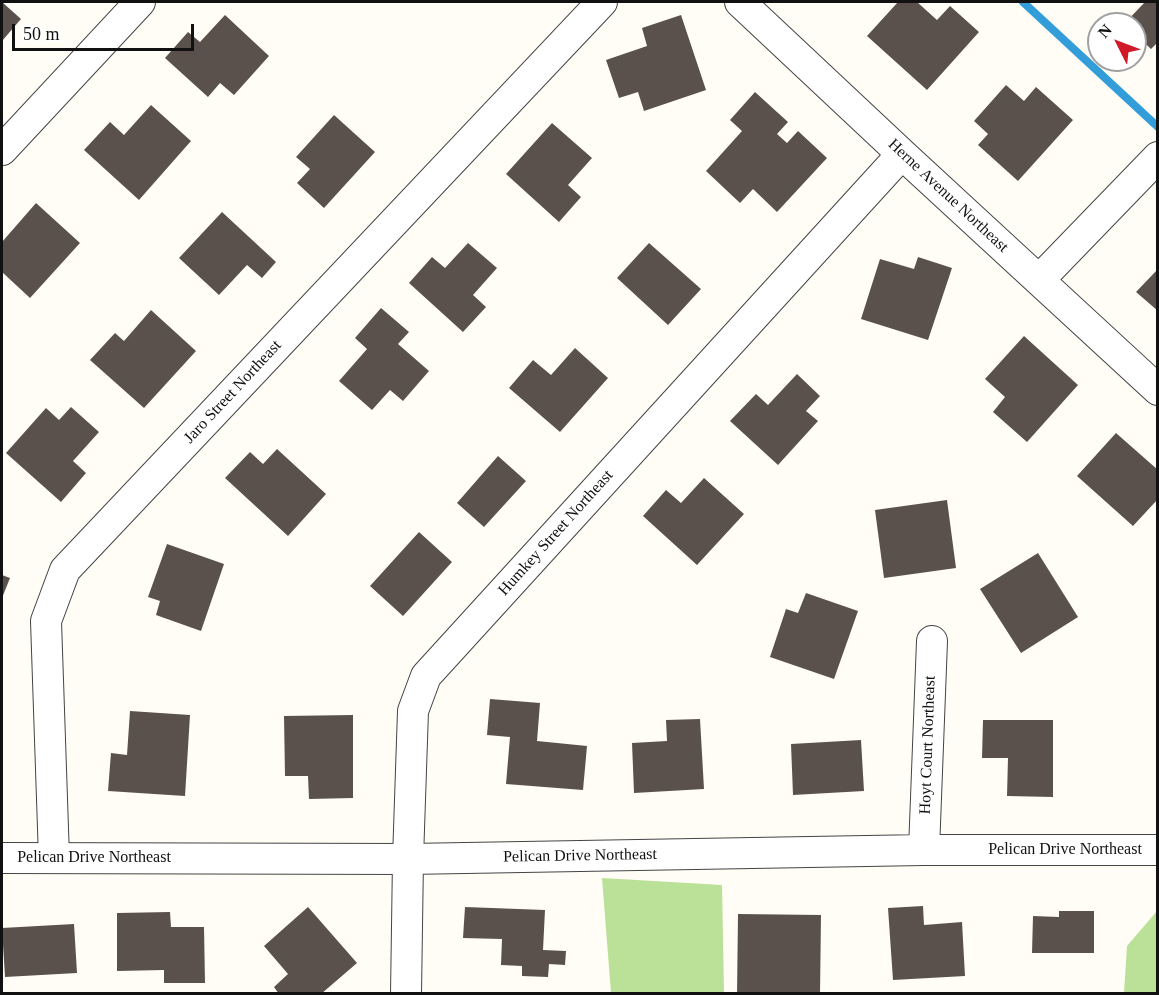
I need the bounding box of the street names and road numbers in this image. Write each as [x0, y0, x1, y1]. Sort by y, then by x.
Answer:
street label: Herne Avenue Northeast [884, 135, 1012, 257]
street label: Jaro Street Northeast [180, 336, 286, 448]
street label: Humkey Street Northeast [494, 466, 618, 600]
street label: Hoyt Court Northeast [916, 675, 940, 815]
street label: Pelican Drive Northeast [988, 840, 1142, 860]
street label: Pelican Drive Northeast [503, 845, 657, 867]
street label: Pelican Drive Northeast [17, 848, 171, 868]

